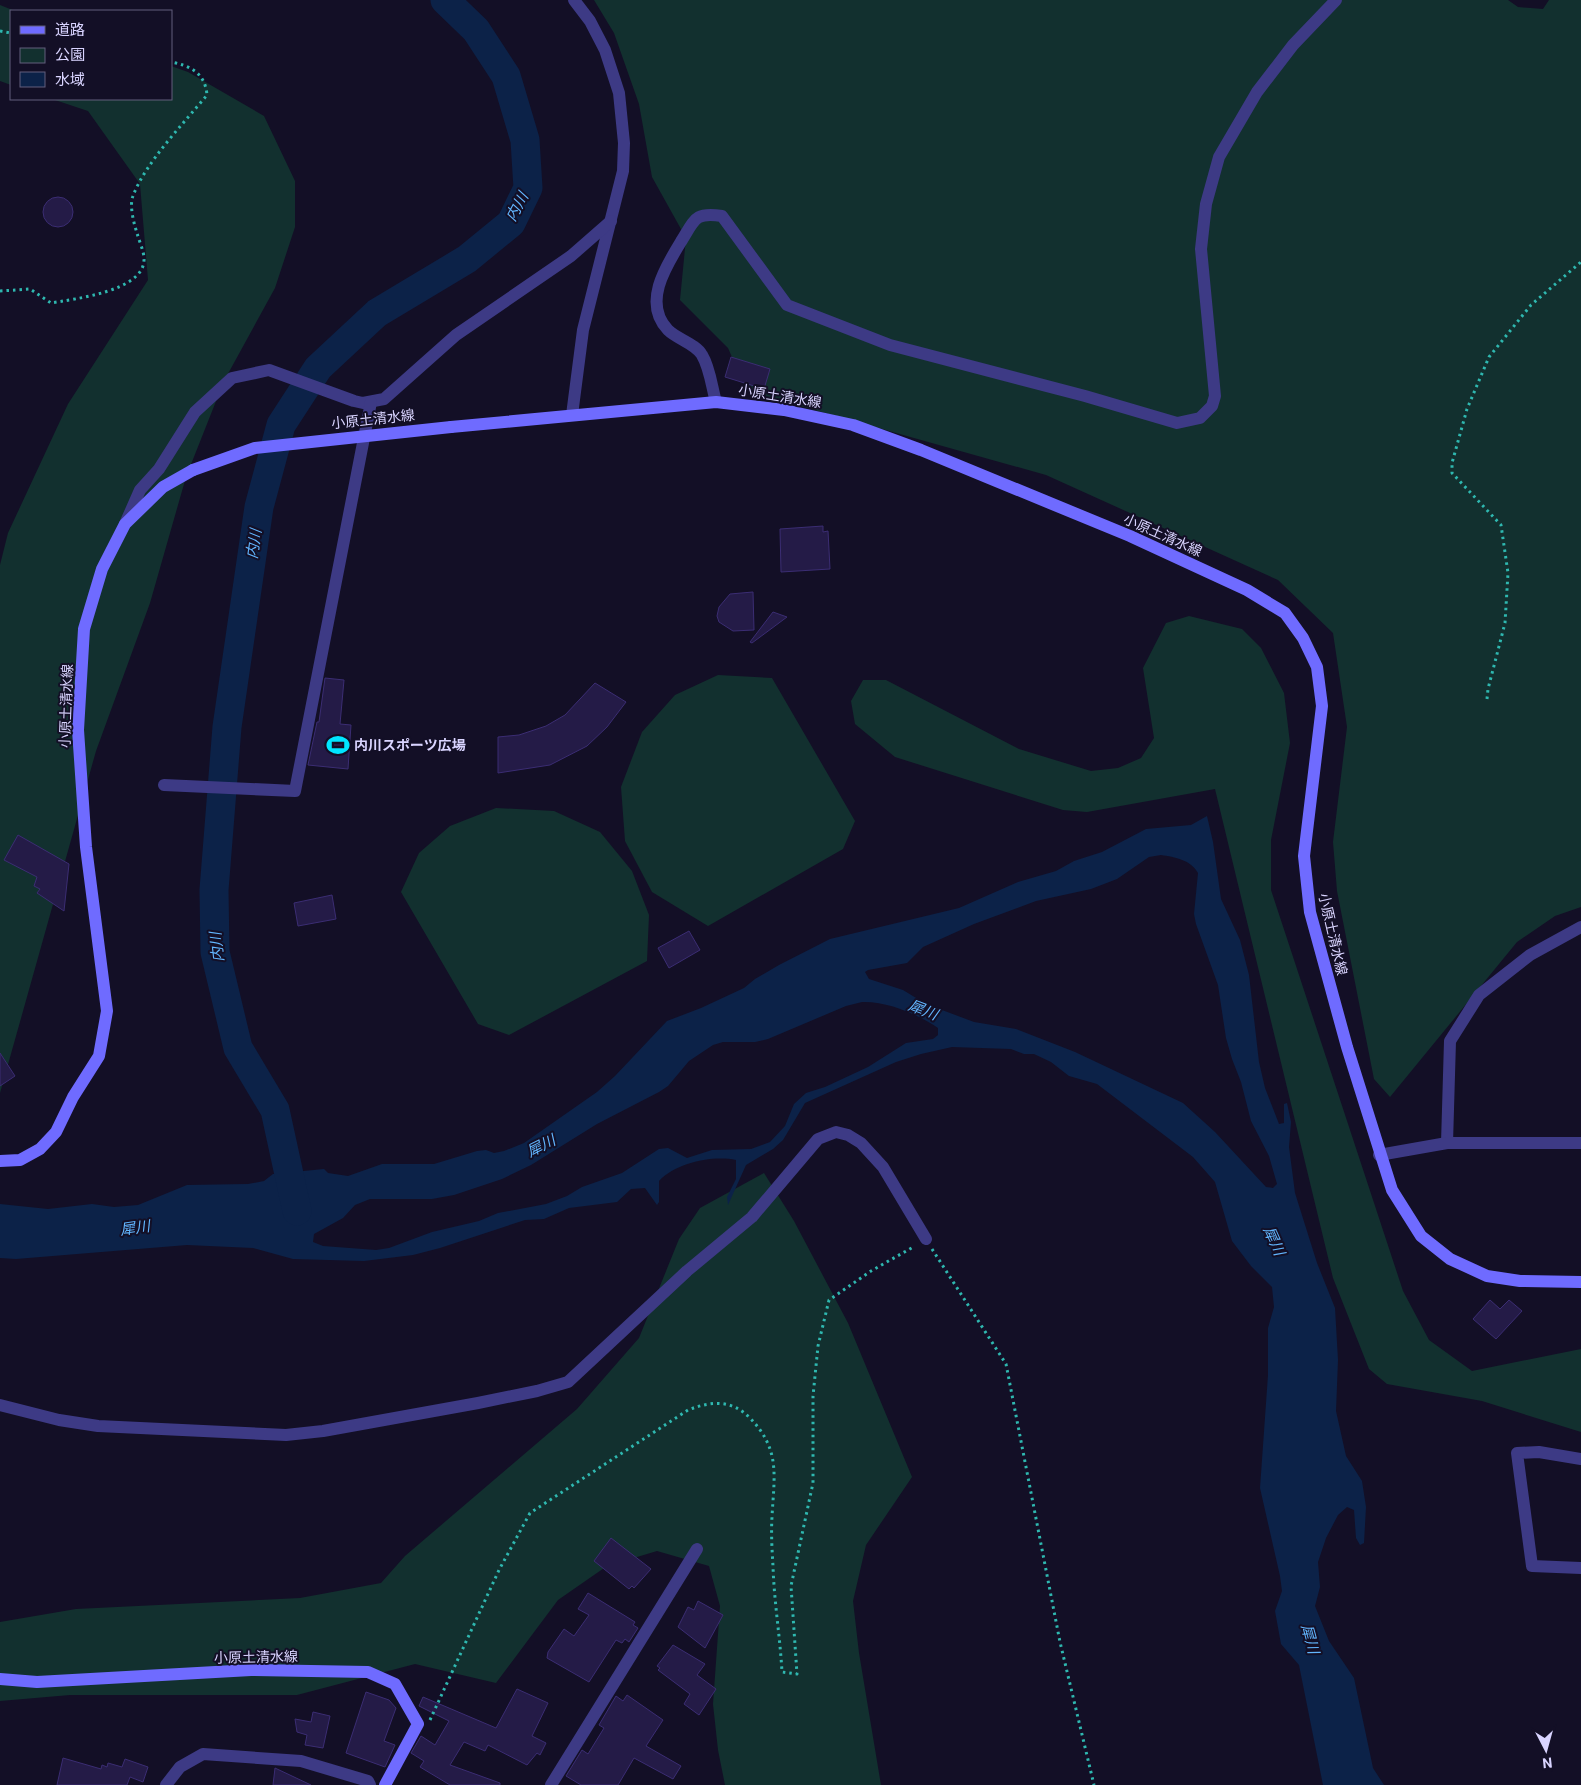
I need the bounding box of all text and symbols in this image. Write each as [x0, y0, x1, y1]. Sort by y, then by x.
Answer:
legend [10, 10, 172, 100]
text: 道路 [55, 21, 85, 39]
text: 公園 [55, 46, 85, 64]
text: 水域 [55, 71, 85, 89]
water label: 内川 [502, 188, 533, 224]
street label: 小原土清水線 [737, 382, 823, 410]
street label: 小原土清水線 [330, 407, 416, 431]
street label: 小原土清水線 [1121, 511, 1205, 559]
water label: 内川 [243, 526, 265, 560]
street label: 小原土清水線 [57, 664, 75, 748]
sports icon: 内川スポーツ広場 [325, 732, 351, 758]
place label: 内川スポーツ広場 [354, 737, 466, 753]
street label: 小原土清水線 [1316, 891, 1350, 977]
water label: 内川 [206, 929, 228, 963]
water label: 犀川 [906, 996, 942, 1024]
water label: 犀川 [524, 1130, 560, 1161]
water label: 犀川 [119, 1217, 153, 1239]
water label: 犀川 [1260, 1224, 1289, 1260]
water label: 犀川 [1297, 1622, 1323, 1658]
street label: 小原土清水線 [214, 1648, 298, 1666]
north arrow [1521, 1725, 1571, 1775]
text: N [1542, 1754, 1553, 1771]

